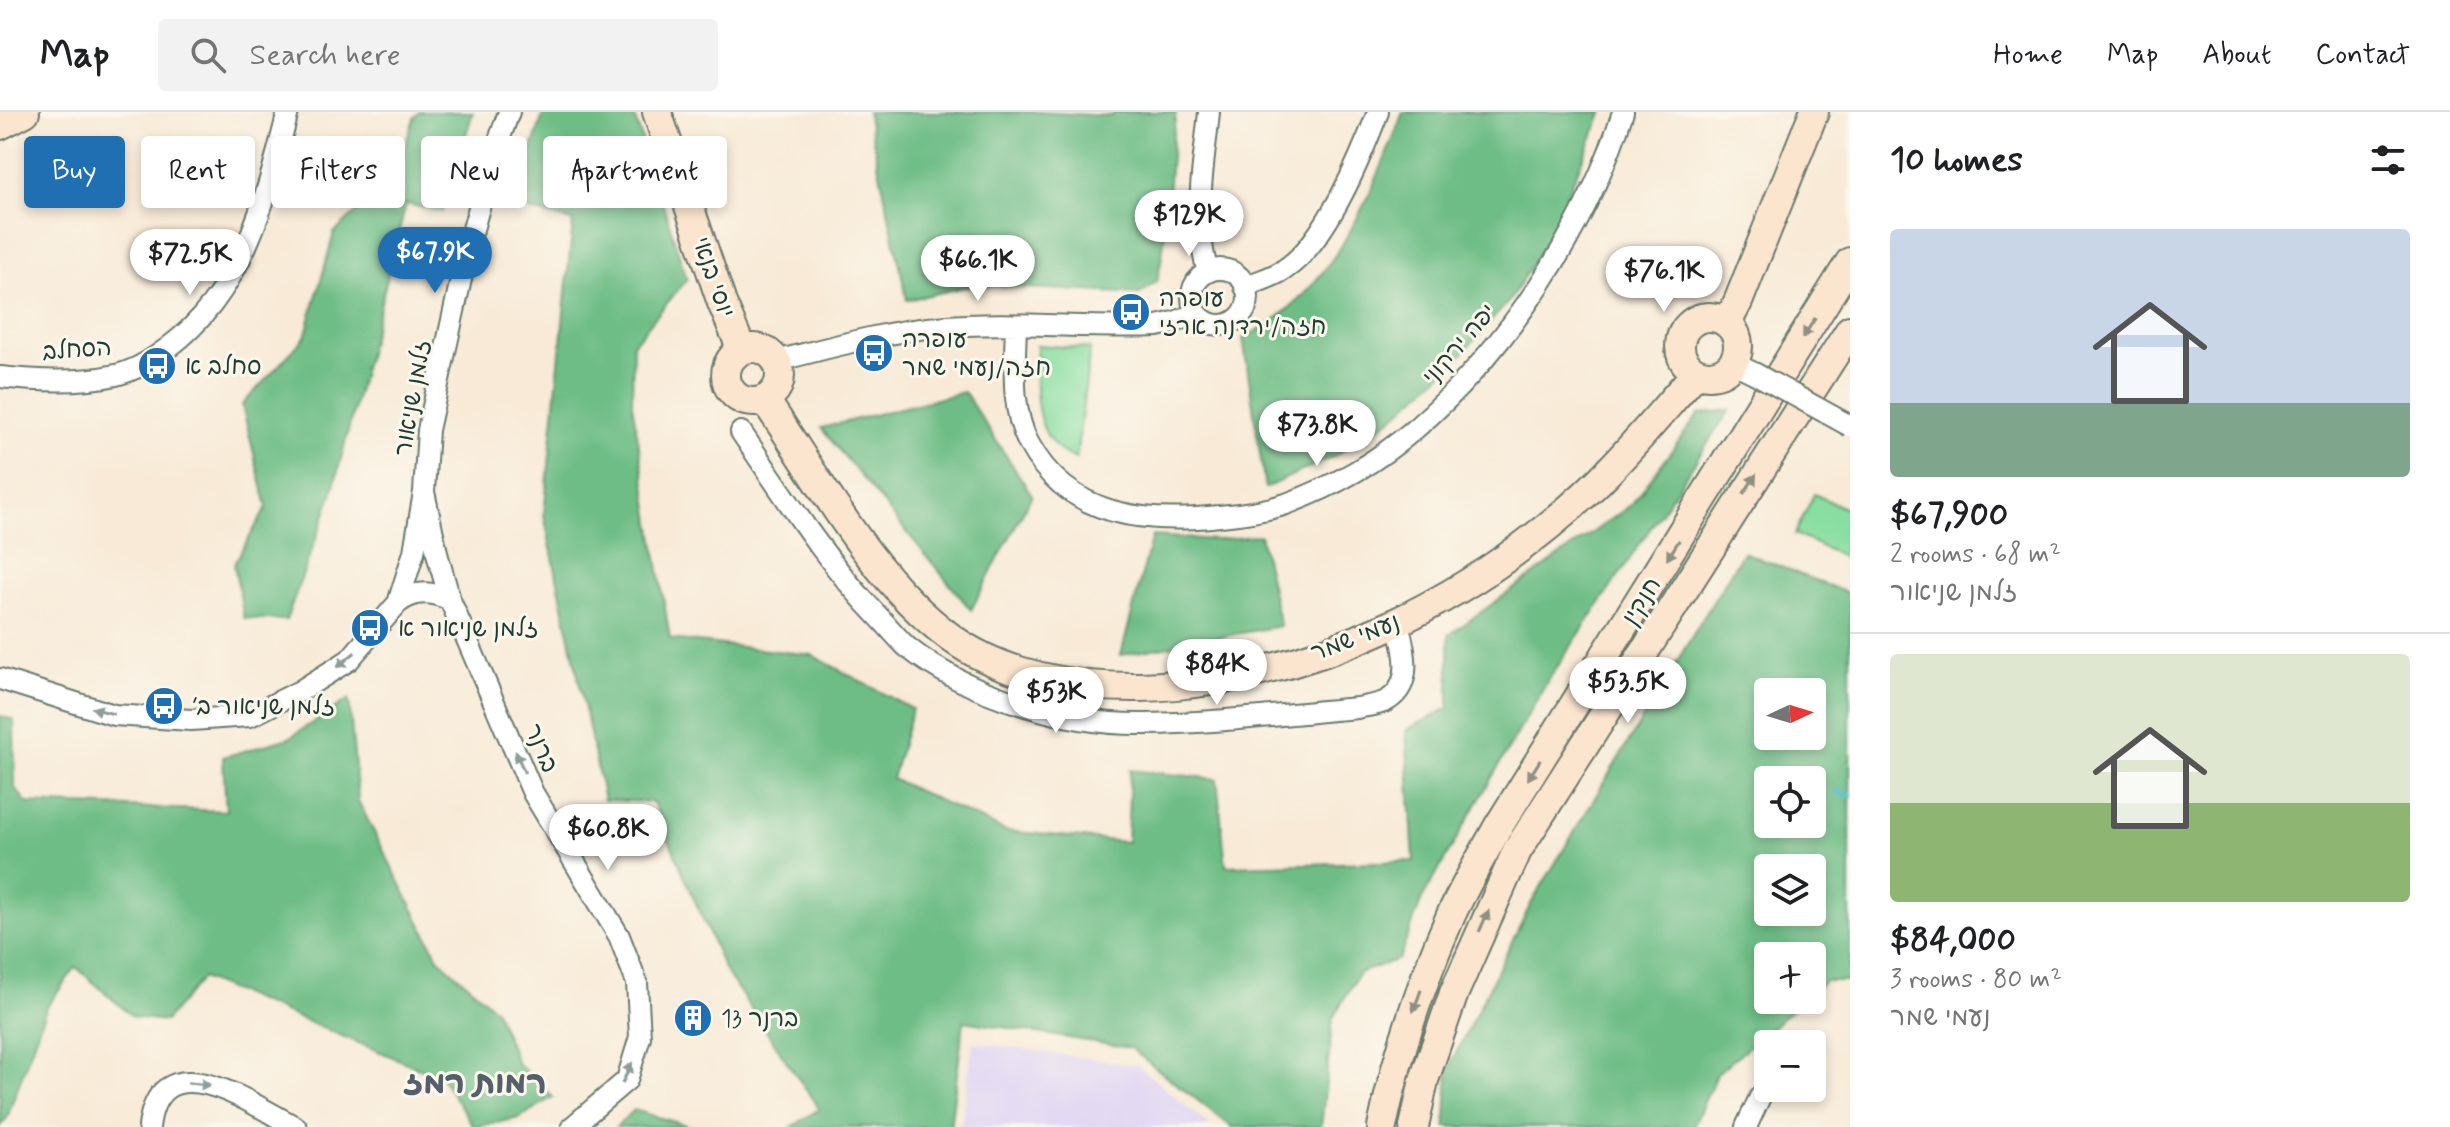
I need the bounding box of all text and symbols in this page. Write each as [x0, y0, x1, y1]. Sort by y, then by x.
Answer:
search box [158, 19, 718, 91]
text: Map [40, 31, 110, 80]
icon: search [186, 33, 230, 77]
text: Search here [250, 36, 401, 75]
text: Home [1993, 37, 2063, 74]
text: Map [2107, 37, 2158, 74]
text: About [2202, 37, 2271, 74]
text: Contact [2315, 37, 2410, 74]
chip: Buy [24, 136, 125, 208]
chip: Rent [141, 136, 255, 208]
chip: Filters [271, 136, 405, 208]
chip: New [421, 136, 527, 208]
chip: Apartment [543, 136, 727, 208]
text: 10 homes [1890, 138, 2023, 183]
icon: filters [2366, 138, 2410, 182]
pin: $129K [1133, 190, 1245, 258]
text: $129K [1153, 199, 1225, 233]
pin: $67.9K [370, 227, 500, 295]
pin: $72.5K [125, 229, 255, 297]
street label: יוסי בנאי [684, 233, 741, 322]
pin: $66.1K [913, 235, 1043, 303]
text: $67.9K [396, 236, 474, 270]
text: $72.5K [148, 238, 232, 272]
text: $66.1K [939, 244, 1017, 278]
pin: $76.1K [1599, 246, 1729, 314]
text: $76.1K [1624, 255, 1704, 289]
icon: home [2078, 281, 2222, 425]
place label: עופרה חזה/ירדנה ארזי [1159, 284, 1326, 343]
bus stop icon: עופרה חזה/ירדנה ארזי [1110, 291, 1152, 333]
street label: יפה ירקוני [1416, 298, 1504, 392]
one-way arrow [1802, 317, 1816, 339]
place label: עופרה חזה/נעמי שמר [902, 325, 1051, 384]
bus stop icon: עופרה חזה/נעמי שמר [853, 332, 895, 374]
street label: הסחלב [41, 333, 113, 368]
street label: זלמן שניאור [388, 338, 439, 459]
bus stop icon: סחלב א [136, 345, 178, 387]
place label: סחלב א [185, 352, 261, 383]
pin: $73.8K [1252, 400, 1382, 468]
text: $73.8K [1277, 409, 1357, 443]
one-way arrow [1743, 474, 1758, 495]
text: $67,900 [1890, 493, 2008, 538]
text: 2 rooms · 68 m² [1890, 538, 2061, 572]
one-way arrow [1666, 539, 1680, 561]
street label: חנקין [1616, 572, 1669, 632]
text: זלמן שניאור [1890, 576, 2018, 610]
bus stop icon: זלמן שניאור א [349, 607, 391, 649]
street label: נעמי שמר [1307, 607, 1404, 670]
place label: זלמן שניאור א [398, 614, 539, 645]
pin: $84K [1170, 639, 1264, 707]
text: $84K [1185, 648, 1249, 682]
one-way arrow [336, 651, 356, 668]
pin: $53.5K [1563, 657, 1693, 725]
text: $53.5K [1587, 666, 1669, 700]
pin: $53K [1009, 667, 1103, 735]
text: $53K [1026, 676, 1086, 710]
north arrow [1754, 678, 1826, 750]
map controls [1754, 678, 1826, 1102]
bus stop icon: זלמן שניאור ב׳ [143, 685, 185, 727]
place label: זלמן שניאור ב׳ [192, 692, 335, 723]
one-way arrow [90, 705, 115, 717]
icon: home [2078, 706, 2222, 850]
street label: ברנר [517, 720, 565, 778]
one-way arrow [513, 751, 526, 774]
one-way arrow [1528, 759, 1542, 781]
button: locate [1754, 766, 1826, 838]
pin: $60.8K [543, 804, 673, 872]
text: $60.8K [567, 813, 649, 847]
button: layers [1754, 854, 1826, 926]
one-way arrow [1478, 909, 1491, 933]
text: $84,000 [1890, 918, 2016, 963]
button: + [1754, 942, 1826, 1014]
text: 3 rooms · 80 m² [1890, 963, 2062, 997]
one-way arrow [1410, 989, 1423, 1013]
building icon: ברנר 13 [672, 997, 714, 1039]
text: נעמי שמר [1890, 1001, 1991, 1035]
place label: ברנר 13 [721, 1004, 798, 1035]
button: − [1754, 1030, 1826, 1102]
one-way arrow [620, 1062, 634, 1085]
district label: רמות רמז [403, 1063, 547, 1105]
one-way arrow [187, 1077, 212, 1090]

